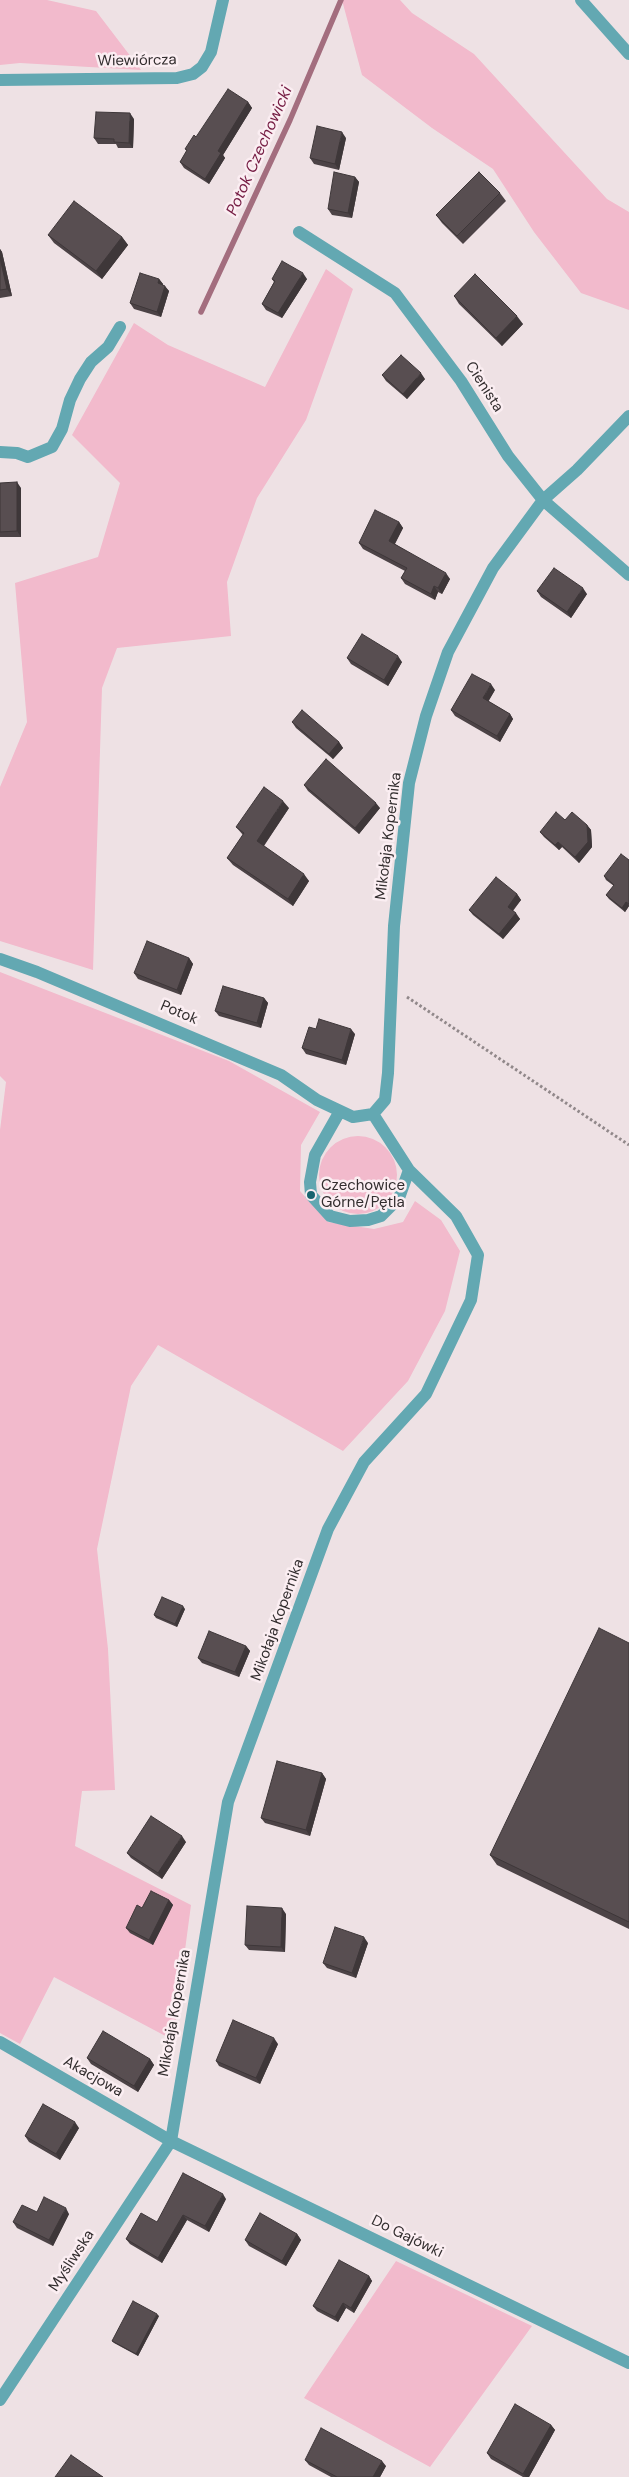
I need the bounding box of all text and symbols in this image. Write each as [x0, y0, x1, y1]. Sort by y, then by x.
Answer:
street label: Wiewiórcza [97, 51, 177, 71]
water label: Potok Czechowicki [223, 83, 297, 219]
street label: Cienista [461, 358, 507, 416]
street label: Mikołaja Kopernika [372, 771, 406, 901]
street label: Potok [158, 997, 200, 1029]
place label: Czechowice Górne/Pętla [321, 1177, 405, 1212]
marker: Czechowice Górne/Pętla [305, 1189, 317, 1201]
street label: Mikołaja Kopernika [248, 1557, 308, 1683]
street label: Mikołaja Kopernika [155, 1948, 195, 2078]
street label: Akacjowa [60, 2053, 126, 2101]
street label: Do Gajówki [368, 2212, 446, 2262]
street label: Myśliwska [45, 2227, 99, 2295]

